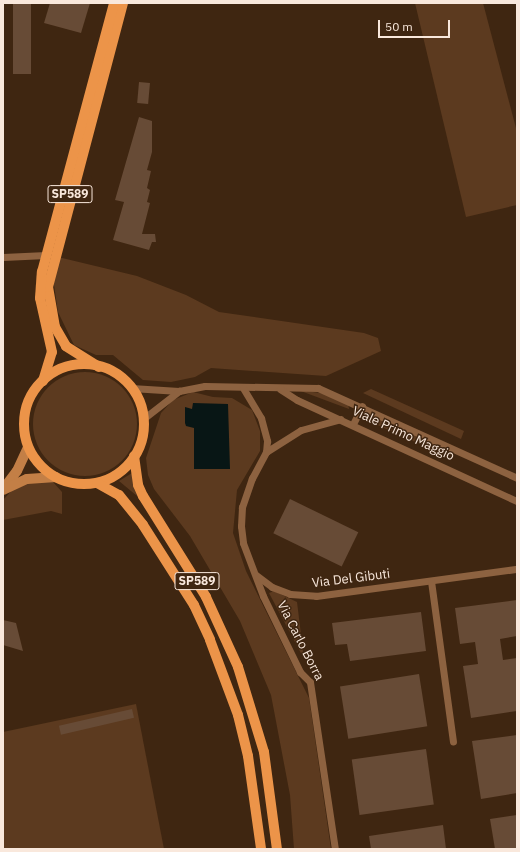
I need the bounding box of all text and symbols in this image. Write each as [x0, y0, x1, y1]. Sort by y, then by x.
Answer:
scale bar [380, 12, 452, 38]
text: 50 m [385, 19, 413, 34]
road number: SP589 [47, 184, 93, 204]
street label: Viale Primo Maggio [349, 403, 457, 465]
street label: Via Del Gibuti [311, 566, 391, 592]
road number: SP589 [174, 571, 220, 591]
street label: Via Carlo Borra [273, 599, 327, 683]

